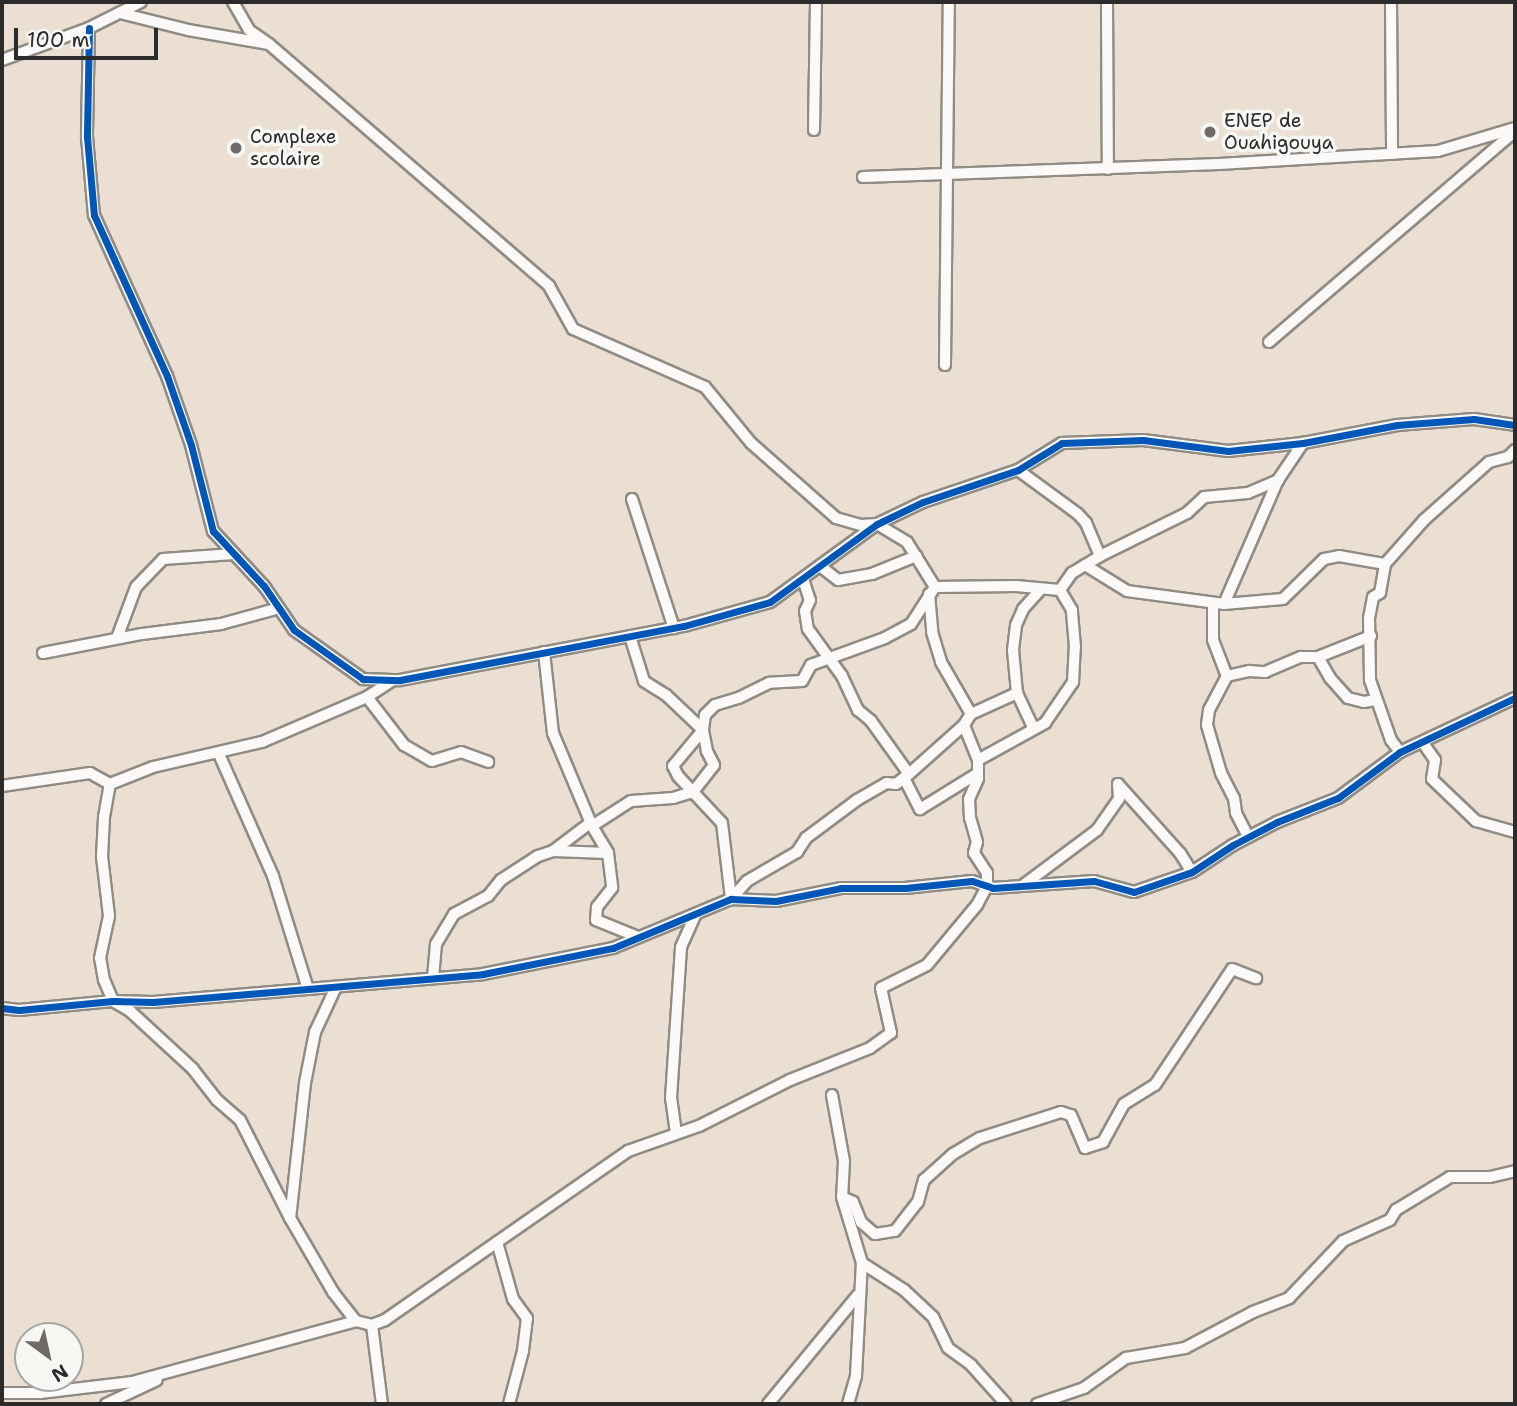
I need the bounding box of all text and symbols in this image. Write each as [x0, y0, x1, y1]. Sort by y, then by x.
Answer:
scale bar [18, 14, 161, 58]
text: 100 m [27, 26, 90, 54]
place label: ENEP de Ouahigouya [1224, 110, 1334, 154]
marker: ENEP de Ouahigouya [1202, 124, 1218, 140]
place label: Complexe scolaire [250, 126, 336, 170]
marker: Complexe scolaire [228, 140, 244, 156]
north arrow [14, 1322, 84, 1392]
text: N [46, 1359, 73, 1388]

